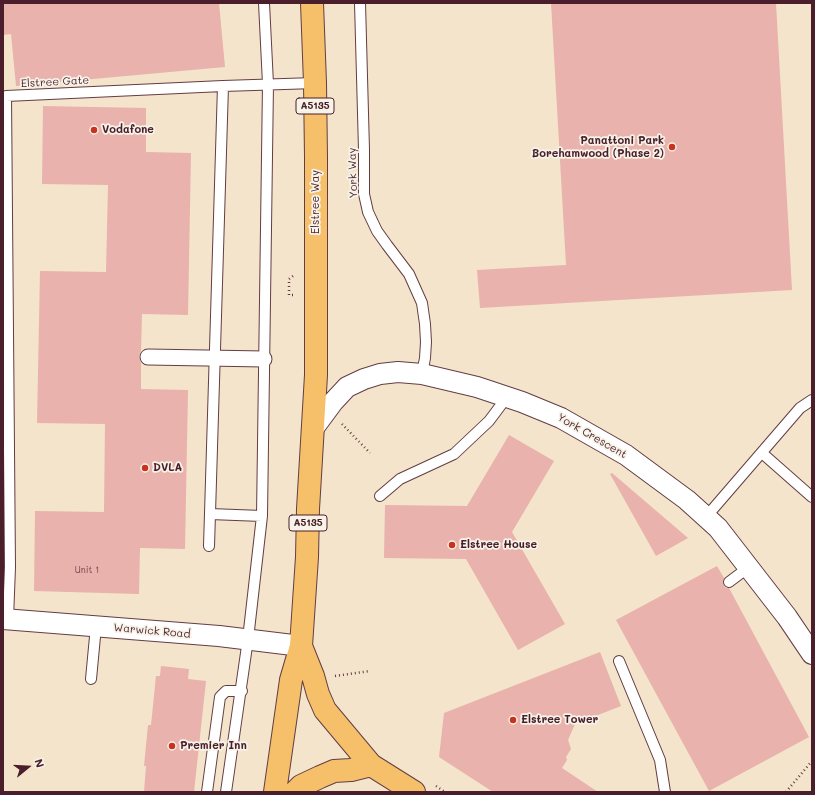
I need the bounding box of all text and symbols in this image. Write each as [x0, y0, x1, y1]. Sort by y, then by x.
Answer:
street label: Elstree Gate [20, 74, 90, 90]
road number: A5135 [296, 98, 334, 114]
place label: Vodafone [102, 123, 154, 137]
marker: Vodafone [89, 125, 99, 135]
place label: Panattoni Park Borehamwood (Phase 2) [532, 134, 664, 160]
marker: Panattoni Park Borehamwood (Phase 2) [667, 142, 677, 152]
street label: York Way [346, 147, 360, 199]
street label: Elstree Way [309, 170, 323, 234]
street label: York Crescent [555, 411, 629, 461]
place label: DVLA [153, 461, 182, 475]
marker: DVLA [140, 463, 150, 473]
road number: A5135 [289, 515, 327, 531]
place label: Elstree House [460, 538, 537, 552]
marker: Elstree House [447, 540, 457, 550]
house number: Unit 1 [75, 565, 99, 575]
street label: Warwick Road [113, 621, 191, 641]
place label: Elstree Tower [521, 713, 598, 727]
marker: Elstree Tower [508, 715, 518, 725]
place label: Premier Inn [180, 739, 247, 753]
marker: Premier Inn [167, 741, 177, 751]
north arrow [8, 747, 48, 787]
text: N [31, 757, 48, 769]

